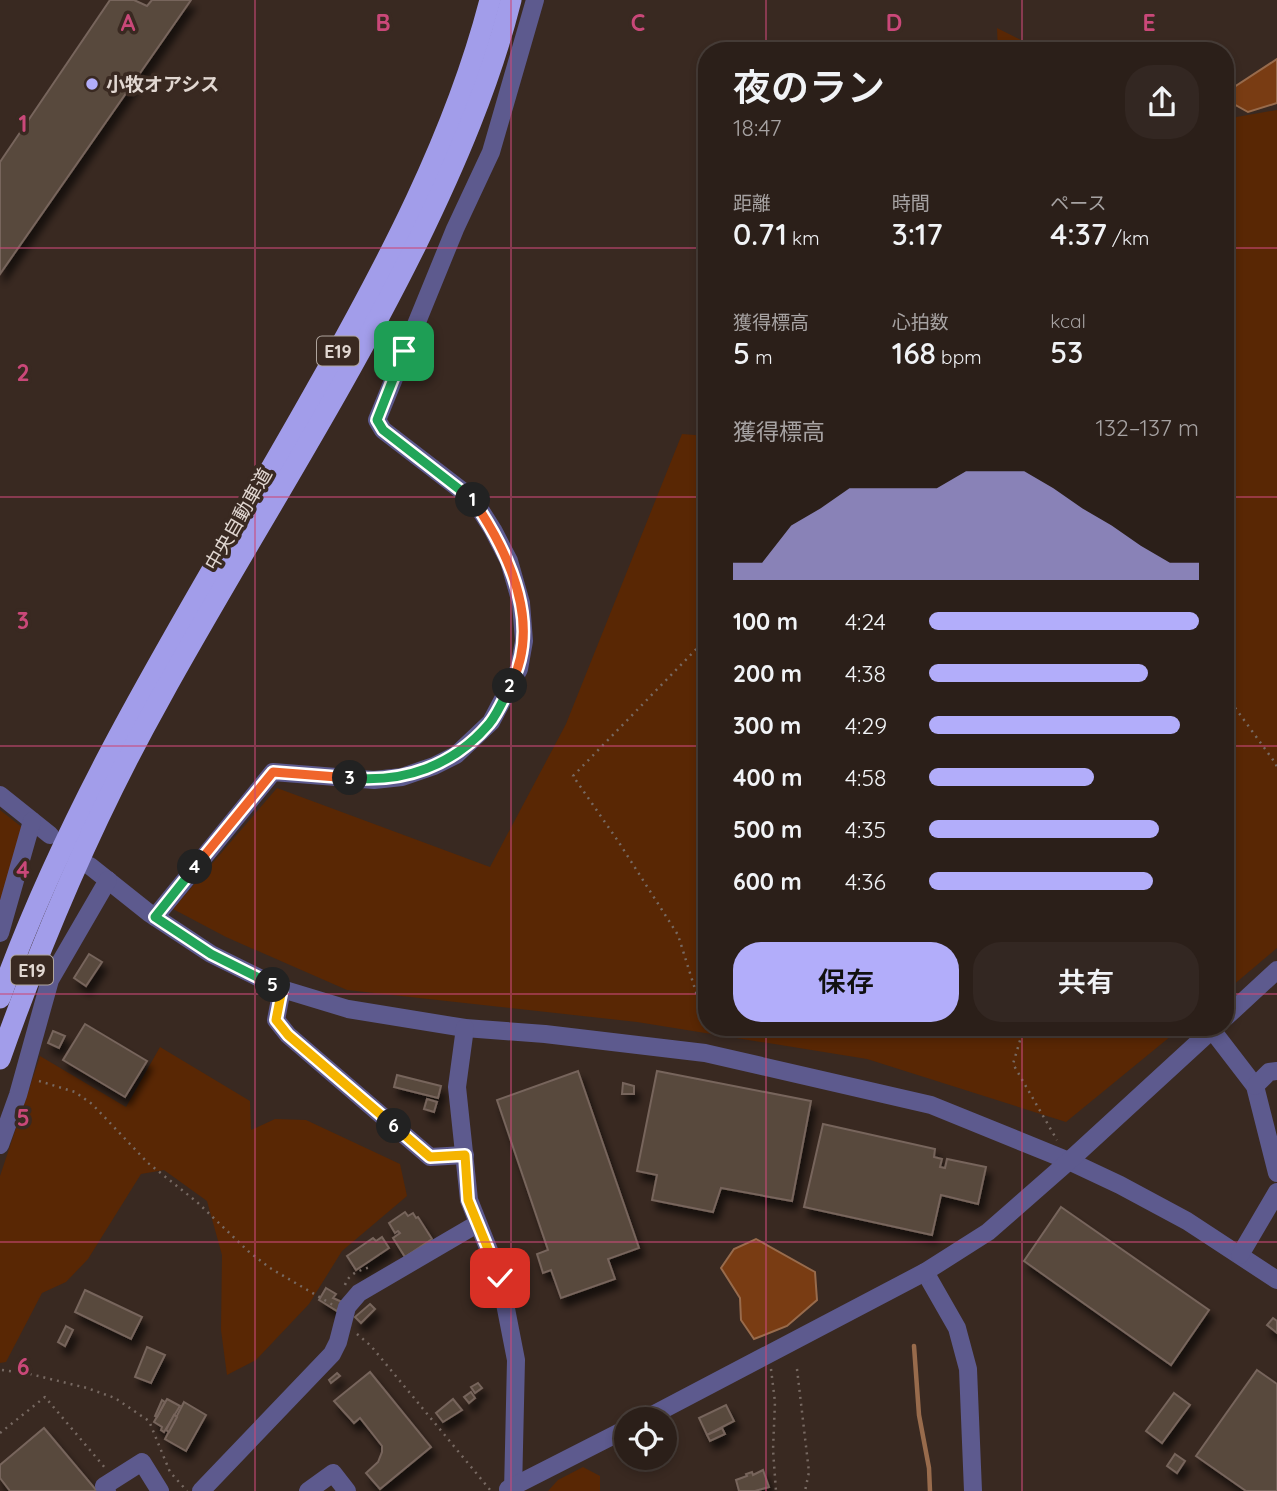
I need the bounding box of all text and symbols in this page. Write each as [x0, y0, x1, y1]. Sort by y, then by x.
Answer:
text: A [121, 8, 136, 37]
text: B [375, 8, 391, 37]
text: C [631, 8, 645, 37]
text: D [886, 8, 902, 37]
text: E [1142, 8, 1156, 37]
text: 夜のラン [733, 63, 885, 111]
button: share [1125, 65, 1199, 139]
place label: 小牧オアシス [106, 72, 219, 96]
marker: 小牧オアシス [84, 76, 100, 92]
text: 1 [19, 109, 27, 138]
text: 18:47 [733, 113, 781, 142]
text: 距離 [733, 191, 771, 215]
text: 時間 [892, 191, 930, 215]
text: ペース [1050, 191, 1106, 215]
text: 0.71 [733, 215, 787, 253]
text: 3:17 [892, 215, 943, 253]
text: 4:37 [1050, 215, 1107, 253]
text: km [787, 226, 820, 250]
text: /km [1107, 226, 1149, 250]
text: kcal [1050, 309, 1086, 333]
text: 獲得標高 [733, 310, 809, 334]
text: 心拍数 [892, 310, 949, 334]
pin [374, 321, 434, 381]
icon: arrive [385, 332, 423, 370]
text: 53 [1050, 333, 1083, 371]
text: 5 [733, 334, 750, 372]
text: 168 [892, 334, 936, 372]
road number: E19 [317, 337, 359, 366]
text: m [750, 345, 773, 369]
text: bpm [936, 345, 981, 369]
text: 2 [16, 358, 30, 387]
text: 132–137 m [1095, 413, 1199, 442]
text: 獲得標高 [733, 417, 825, 446]
street label: 中央自動車道 [199, 464, 277, 574]
pin: 1 [456, 482, 490, 518]
text: 1 [469, 487, 476, 511]
text: 3 [17, 606, 29, 635]
text: 100 m [733, 607, 798, 636]
text: 4:24 [845, 607, 886, 636]
text: 200 m [733, 659, 802, 688]
text: 4:38 [845, 659, 886, 688]
pin: 2 [492, 668, 528, 704]
text: 2 [504, 673, 515, 697]
text: 300 m [733, 711, 801, 740]
text: 4:29 [845, 711, 887, 740]
pin: 3 [332, 760, 368, 796]
text: 400 m [733, 763, 802, 792]
text: 4:58 [845, 763, 886, 792]
text: 3 [344, 765, 355, 789]
text: 500 m [733, 815, 802, 844]
text: 4:35 [845, 815, 886, 844]
pin: 4 [178, 850, 212, 884]
text: 4 [189, 854, 200, 878]
text: 4 [16, 855, 30, 884]
text: 600 m [733, 867, 802, 896]
text: 4:36 [845, 867, 886, 896]
button: 保存 [733, 942, 959, 1022]
button: 共有 [973, 942, 1199, 1022]
road number: E19 [11, 956, 53, 985]
pin: 5 [256, 968, 290, 1002]
text: 5 [267, 972, 278, 996]
text: 5 [16, 1103, 30, 1132]
pin: 6 [376, 1108, 412, 1144]
text: 6 [388, 1113, 399, 1137]
pin [470, 1248, 530, 1308]
icon: check [481, 1259, 519, 1297]
text: 6 [17, 1352, 29, 1381]
map controls [614, 1407, 677, 1470]
button: locate [614, 1407, 677, 1470]

